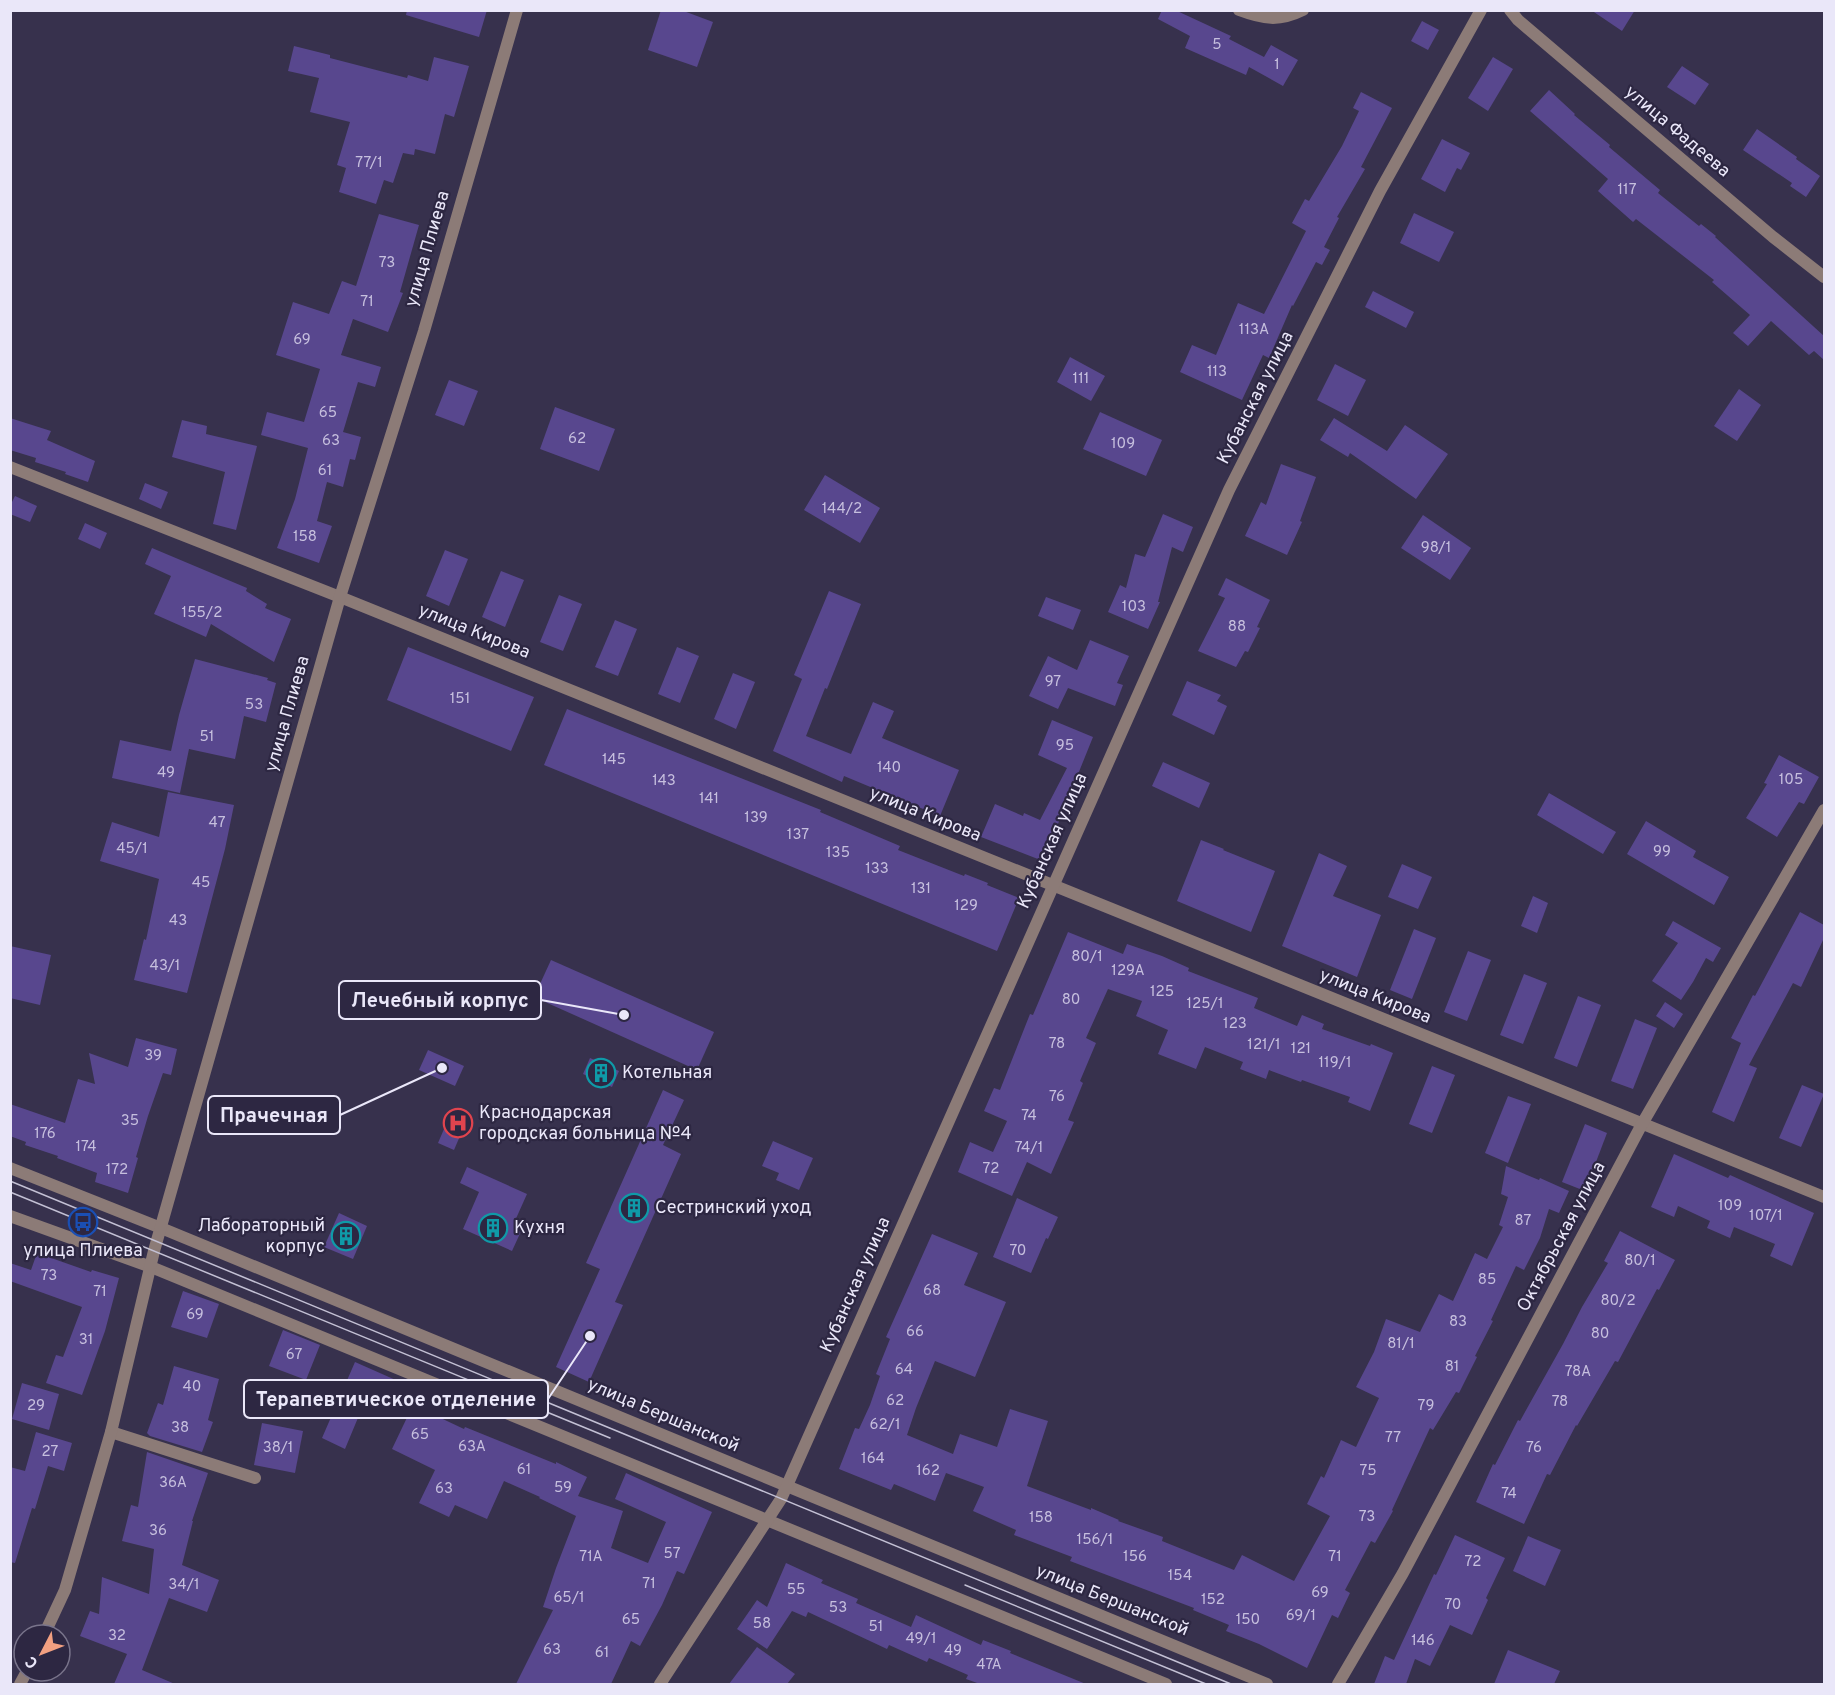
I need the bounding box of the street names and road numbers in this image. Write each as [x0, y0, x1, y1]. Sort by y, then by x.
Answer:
street label: улица Фадеева [1619, 81, 1735, 183]
street label: улица Плиева [400, 188, 456, 310]
street label: Кубанская улица [1213, 328, 1299, 468]
street label: улица Кирова [415, 599, 533, 665]
street label: улица Плиева [260, 653, 316, 775]
street label: Кубанская улица [1013, 769, 1093, 913]
street label: улица Кирова [866, 782, 984, 848]
street label: улица Кирова [1316, 964, 1434, 1030]
street label: Октябрьская улица [1513, 1158, 1611, 1316]
street label: Кубанская улица [816, 1213, 896, 1357]
street label: улица Бершанской [583, 1374, 743, 1458]
street label: улица Бершанской [1032, 1560, 1192, 1642]

